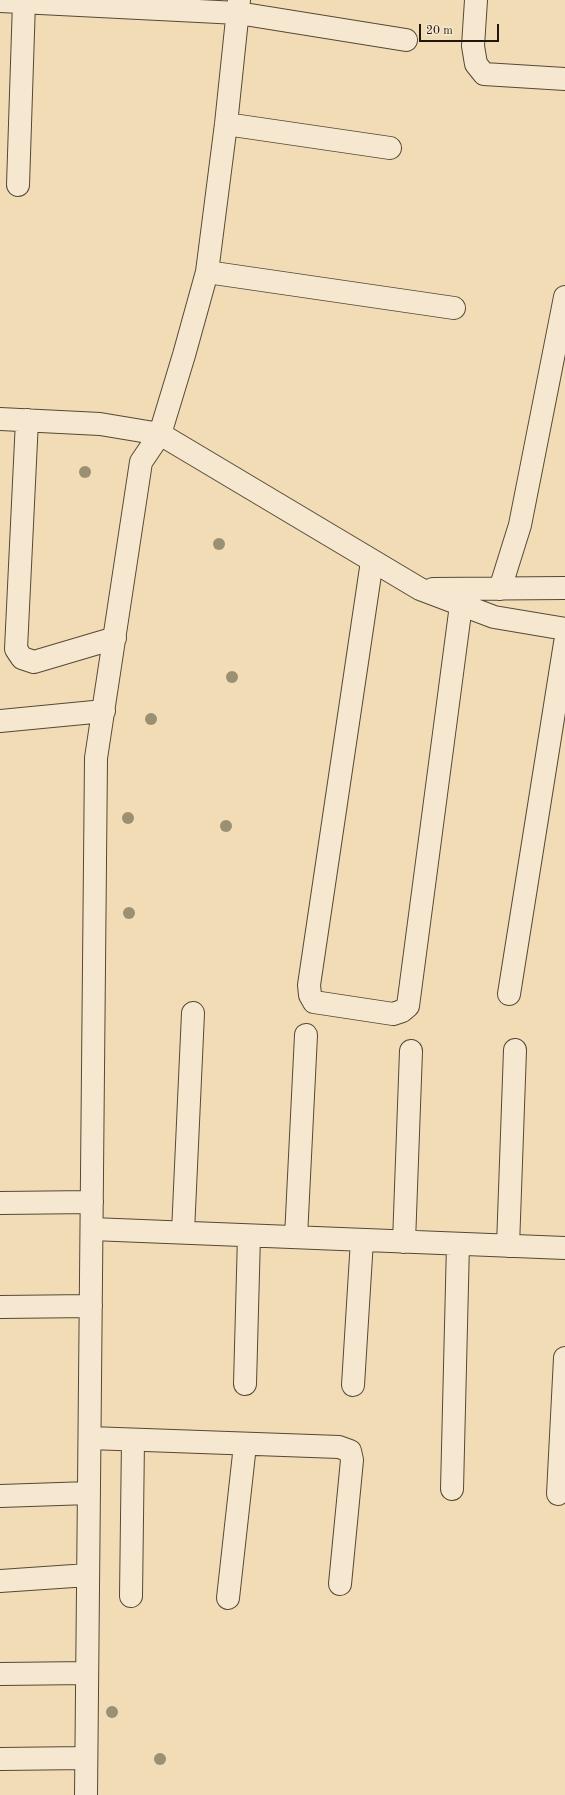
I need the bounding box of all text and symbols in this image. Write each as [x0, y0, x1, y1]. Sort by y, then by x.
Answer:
scale bar [421, 16, 501, 42]
text: 20 m [426, 25, 453, 37]

